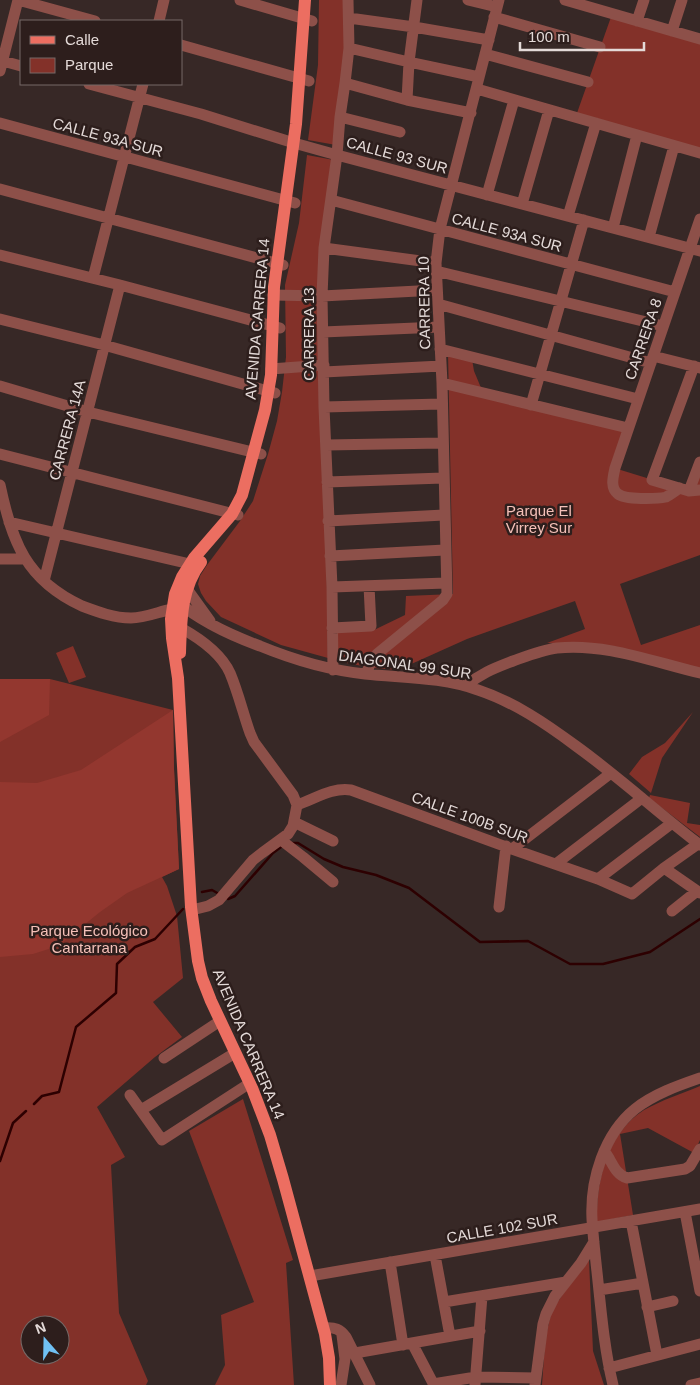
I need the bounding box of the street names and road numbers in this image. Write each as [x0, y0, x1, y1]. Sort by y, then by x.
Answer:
street label: CALLE 93A SUR [51, 114, 165, 160]
street label: CALLE 93 SUR [344, 133, 450, 177]
street label: CALLE 93A SUR [450, 209, 564, 255]
street label: AVENIDA CARRERA 14 [241, 238, 273, 400]
street label: CARRERA 10 [415, 256, 433, 350]
street label: CARRERA 13 [300, 287, 317, 381]
street label: CARRERA 8 [621, 296, 665, 382]
street label: CARRERA 14A [45, 378, 89, 482]
street label: DIAGONAL 99 SUR [338, 646, 473, 682]
street label: CALLE 100B SUR [409, 788, 531, 846]
street label: AVENIDA CARRERA 14 [210, 966, 288, 1122]
street label: CALLE 102 SUR [445, 1210, 559, 1246]

